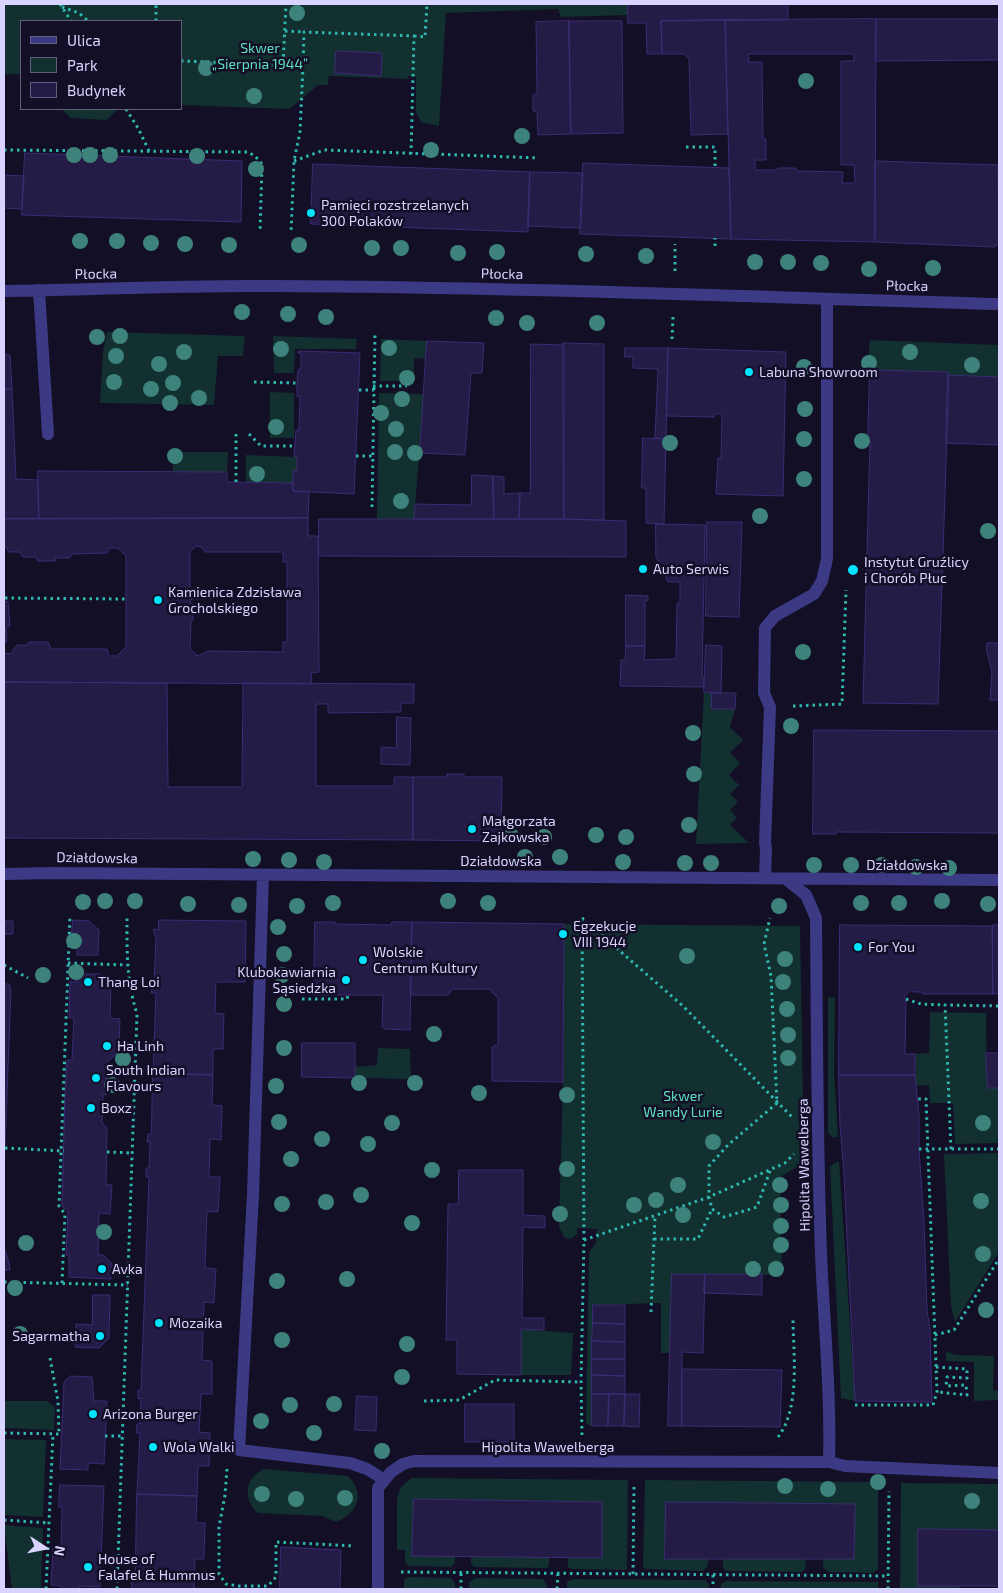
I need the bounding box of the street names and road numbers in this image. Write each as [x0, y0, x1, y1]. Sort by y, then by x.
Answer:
street label: Płocka [75, 265, 117, 283]
street label: Płocka [481, 265, 523, 283]
street label: Płocka [886, 277, 928, 295]
street label: Działdowska [56, 849, 138, 867]
street label: Działdowska [460, 853, 542, 869]
street label: Działdowska [866, 857, 948, 873]
street label: Hipolita Wawelberga [794, 1098, 814, 1232]
street label: Hipolita Wawelberga [481, 1439, 615, 1455]

